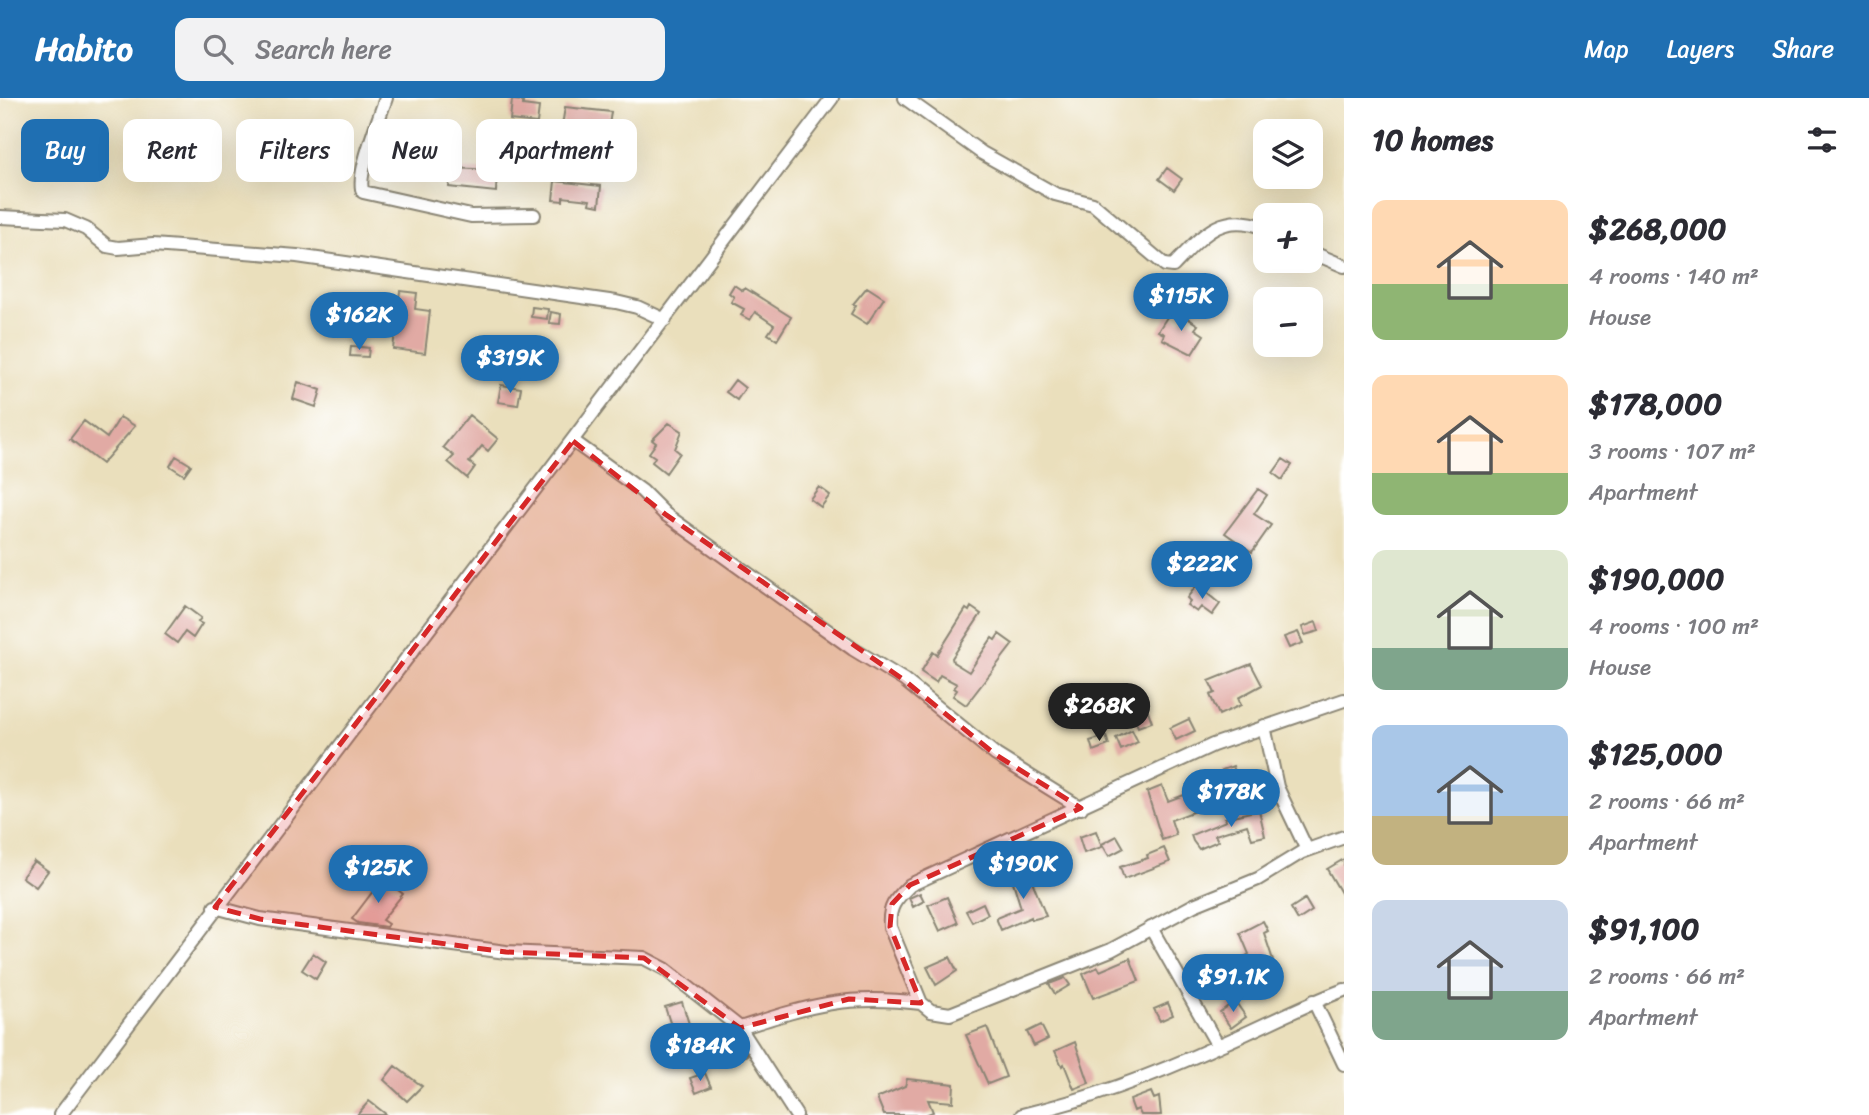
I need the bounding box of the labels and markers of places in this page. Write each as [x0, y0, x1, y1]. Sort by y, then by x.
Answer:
pin: $115K [1132, 274, 1230, 333]
pin: $162K [310, 292, 408, 352]
pin: $319K [461, 336, 559, 395]
pin: $222K [1153, 542, 1251, 601]
pin: $268K [1050, 684, 1148, 743]
pin: $178K [1182, 770, 1280, 829]
pin: $190K [974, 842, 1072, 901]
pin: $125K [329, 846, 427, 905]
pin: $91.1K [1176, 954, 1290, 1014]
pin: $184K [651, 1024, 749, 1083]

